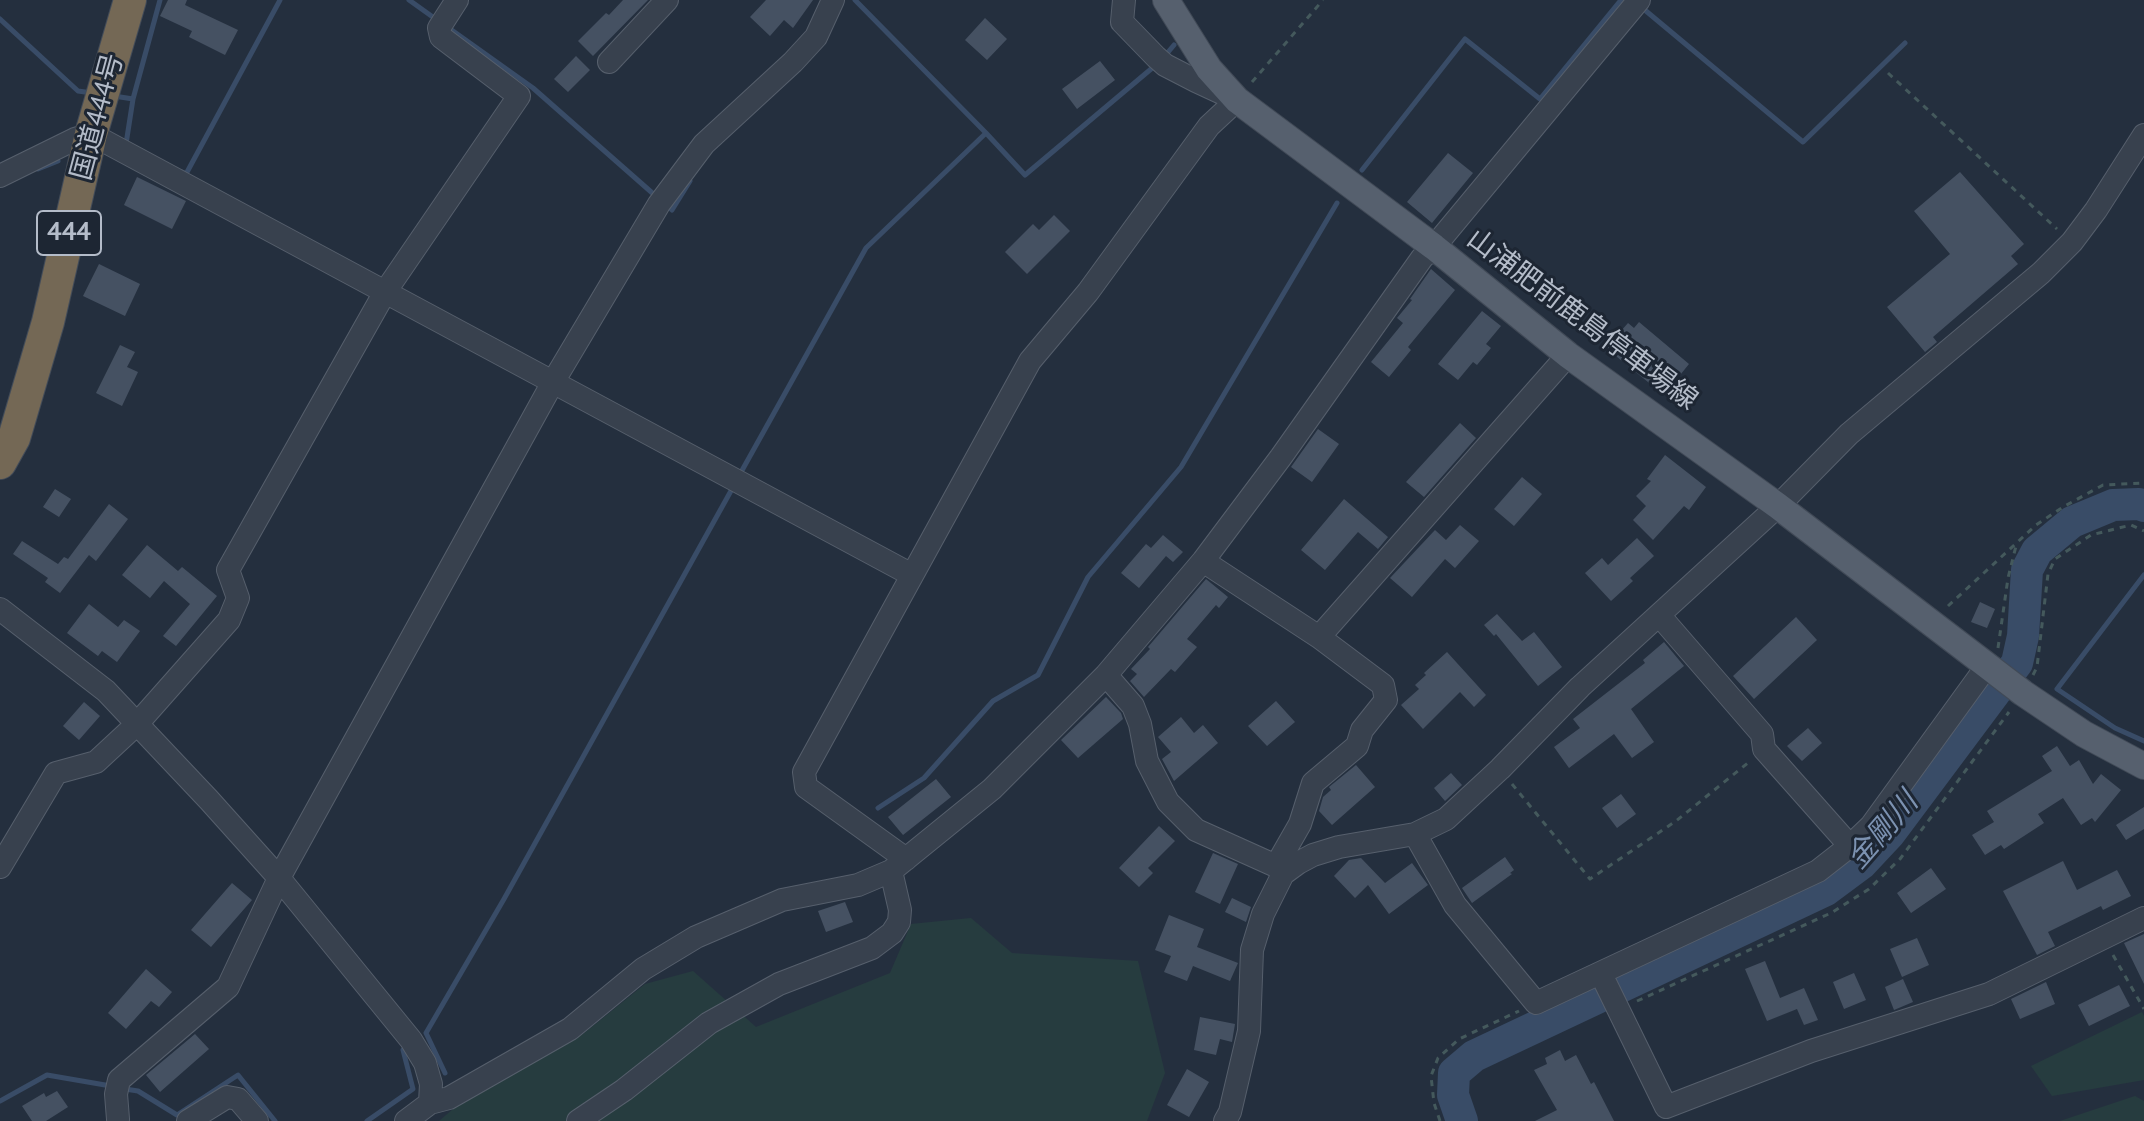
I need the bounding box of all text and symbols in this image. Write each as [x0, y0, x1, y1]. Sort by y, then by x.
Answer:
street label: 国道444号 [65, 50, 131, 184]
road number: 444 [37, 211, 101, 255]
street label: 山浦肥前鹿島停車場線 [1460, 222, 1704, 418]
water label: 金剛川 [1840, 785, 1926, 877]

